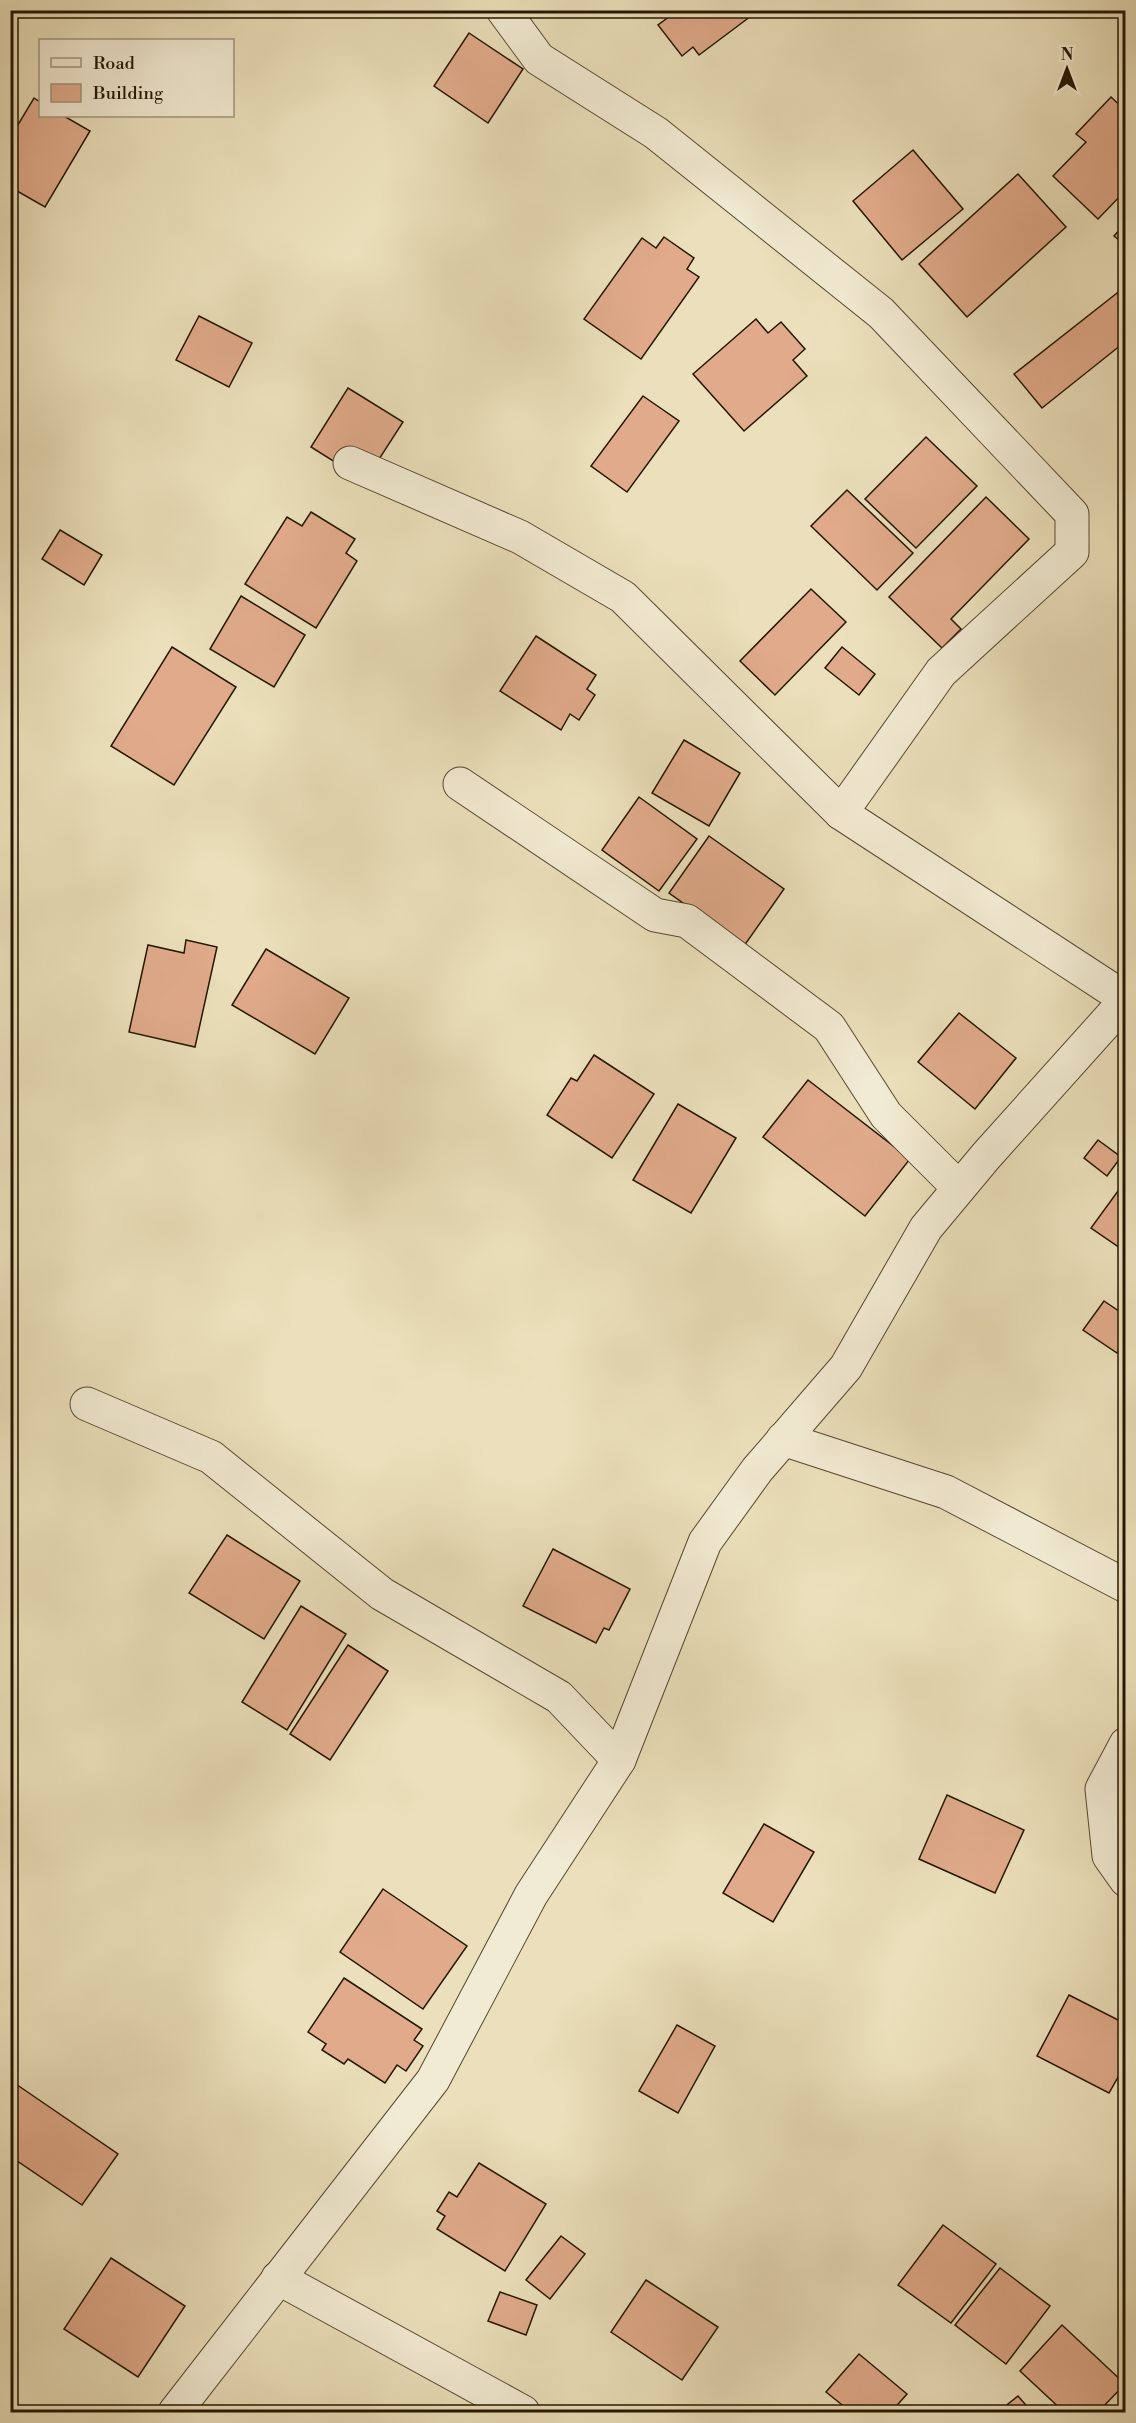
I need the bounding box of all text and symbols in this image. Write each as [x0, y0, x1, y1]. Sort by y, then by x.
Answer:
legend [39, 39, 234, 117]
north arrow [1037, 39, 1097, 99]
text: N [1061, 45, 1074, 65]
text: Road [93, 52, 136, 75]
text: Building [92, 82, 164, 105]

